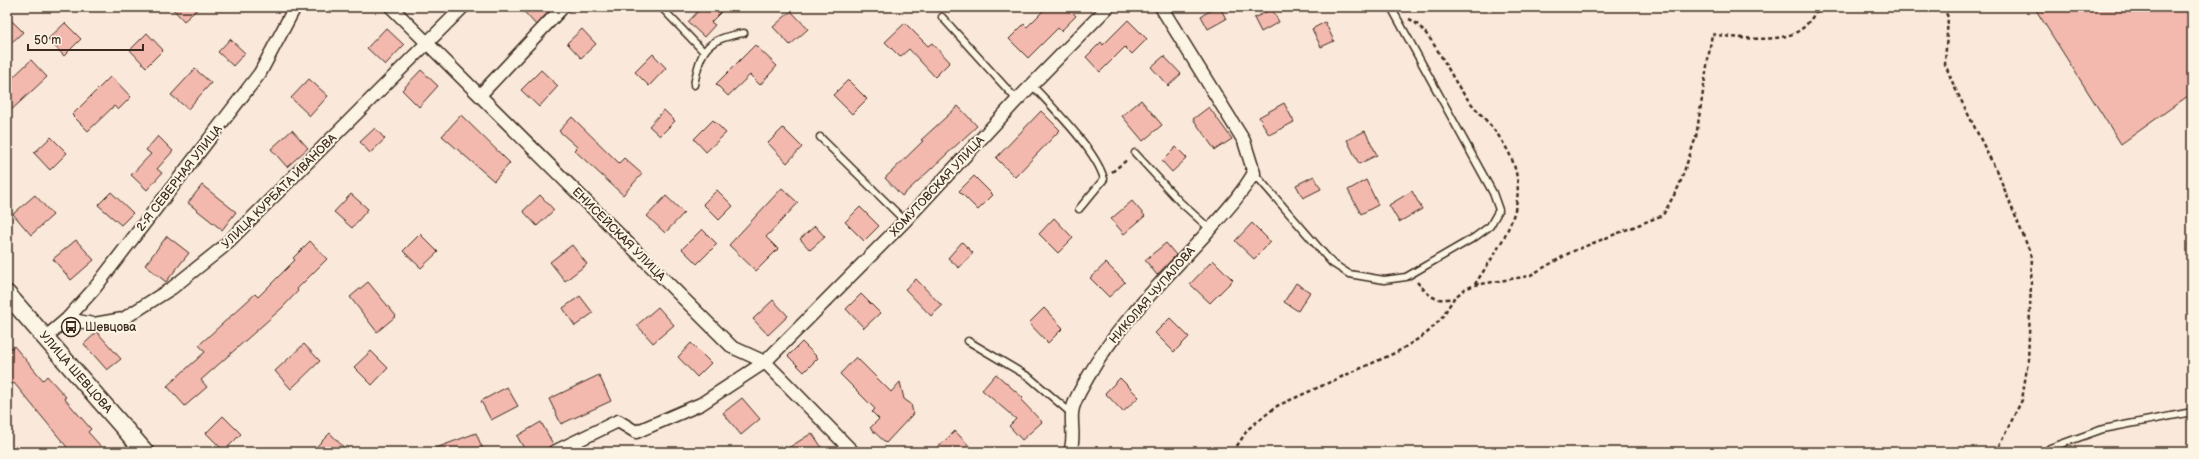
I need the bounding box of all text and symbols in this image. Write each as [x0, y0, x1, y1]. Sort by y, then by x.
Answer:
scale bar [28, 26, 143, 52]
text: 50 m [34, 33, 61, 48]
street label: 2-Я СЕВЕРНАЯ УЛИЦА [133, 122, 226, 234]
street label: УЛИЦА КУРБАТА ИВАНОВА [219, 130, 340, 252]
street label: ХОМУТОВСКАЯ УЛИЦА [887, 133, 988, 240]
street label: ЕНИСЕЙСКАЯ УЛИЦА [569, 185, 669, 285]
street label: НИКОЛАЯ ЧУПАЛОВА [1106, 243, 1199, 347]
bus stop icon: Шевцова [60, 316, 82, 338]
place label: Шевцова [85, 320, 136, 335]
street label: УЛИЦА ШЕВЦОВА [36, 328, 116, 417]

